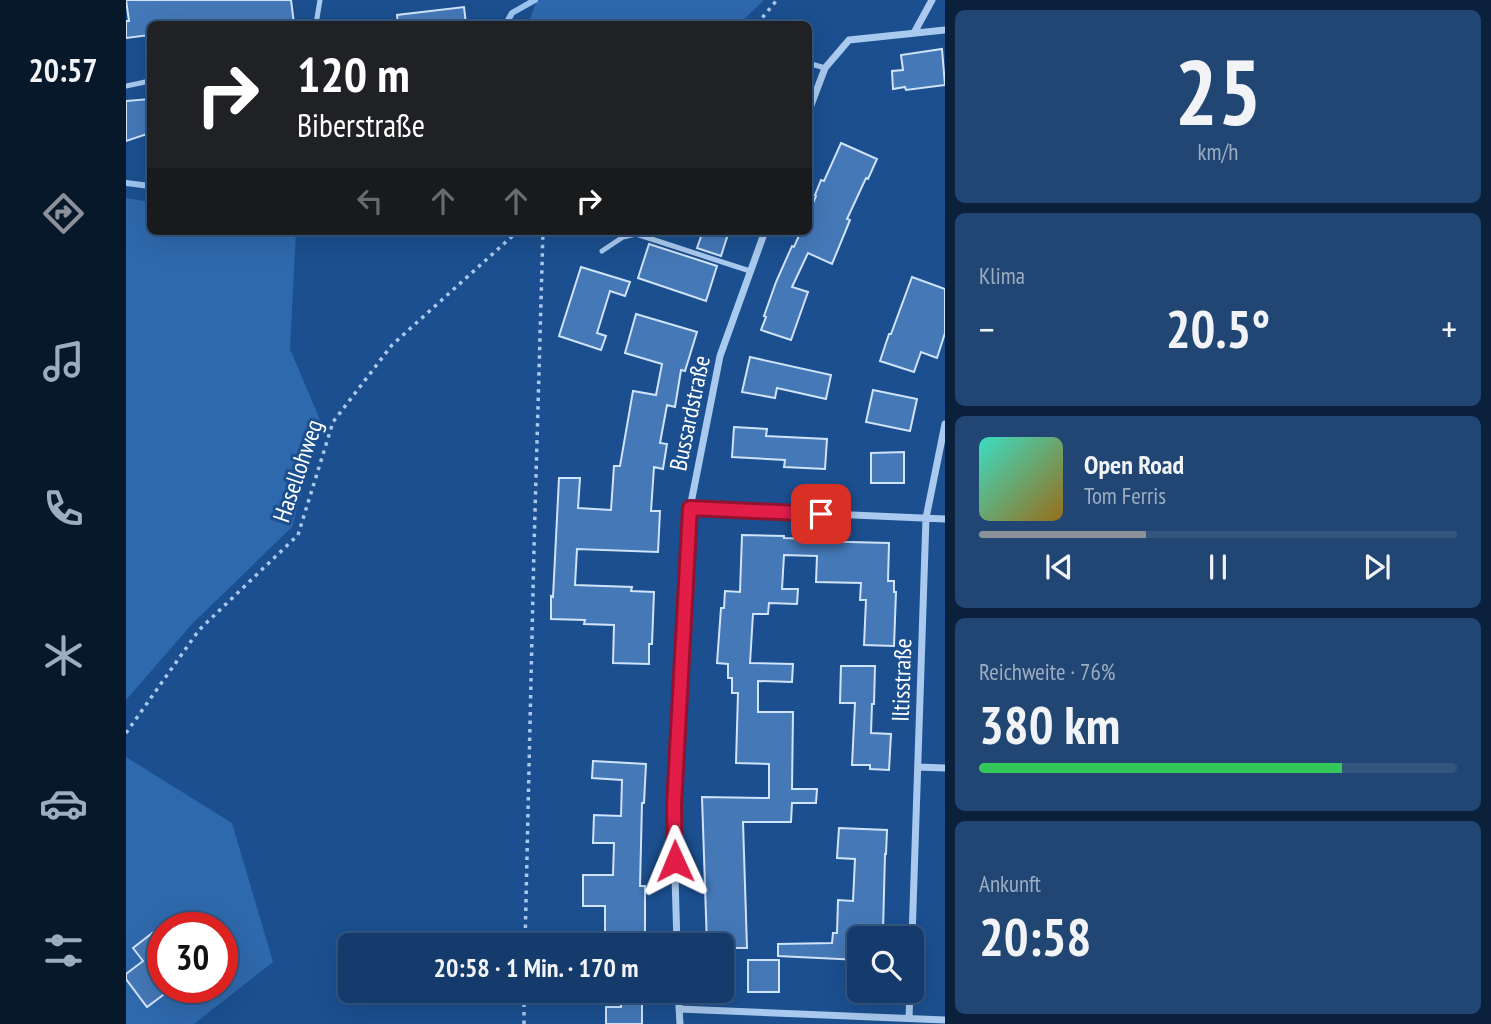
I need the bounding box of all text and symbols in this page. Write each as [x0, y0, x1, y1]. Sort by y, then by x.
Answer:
text: 25 [1175, 32, 1262, 150]
text: 120 m [297, 42, 410, 106]
text: 20:57 [28, 49, 98, 91]
icon: right [182, 49, 273, 140]
text: Biberstraße [297, 104, 425, 146]
text: km/h [1198, 137, 1238, 166]
icon: left [351, 182, 389, 220]
icon: ahead [424, 182, 462, 220]
icon: ahead [497, 182, 535, 220]
icon: right [570, 182, 608, 220]
icon: directions [39, 189, 88, 238]
text: Klima [979, 261, 1025, 290]
text: 20.5° [1166, 295, 1270, 362]
text: − [979, 304, 995, 353]
text: + [1441, 304, 1457, 353]
icon: music [39, 337, 88, 386]
street label: Bussardstraße [662, 352, 717, 473]
street label: Hasellohweg [266, 415, 330, 526]
text: Open Road [1084, 448, 1184, 481]
text: Tom Ferris [1084, 481, 1166, 510]
icon: phone [39, 484, 88, 533]
pin [791, 484, 851, 544]
icon: arrive [802, 495, 840, 533]
icon: previous [1040, 548, 1078, 586]
icon: pause [1199, 548, 1237, 586]
icon: next [1358, 548, 1396, 586]
icon: climate [39, 631, 88, 680]
street label: Iltisstraße [885, 638, 918, 722]
text: Reichweite · 76% [979, 657, 1115, 686]
text: 380 km [979, 691, 1120, 758]
icon: car [39, 779, 88, 828]
position arrow [638, 824, 712, 898]
text: Ankunft [979, 869, 1041, 898]
text: 20:58 [979, 903, 1091, 970]
speed limit sign: 30 [147, 912, 238, 1003]
icon: filters [39, 926, 88, 975]
map controls [847, 926, 924, 1003]
button: search [847, 926, 924, 1003]
text: 20:58 · 1 Min. · 170 m [434, 951, 638, 984]

